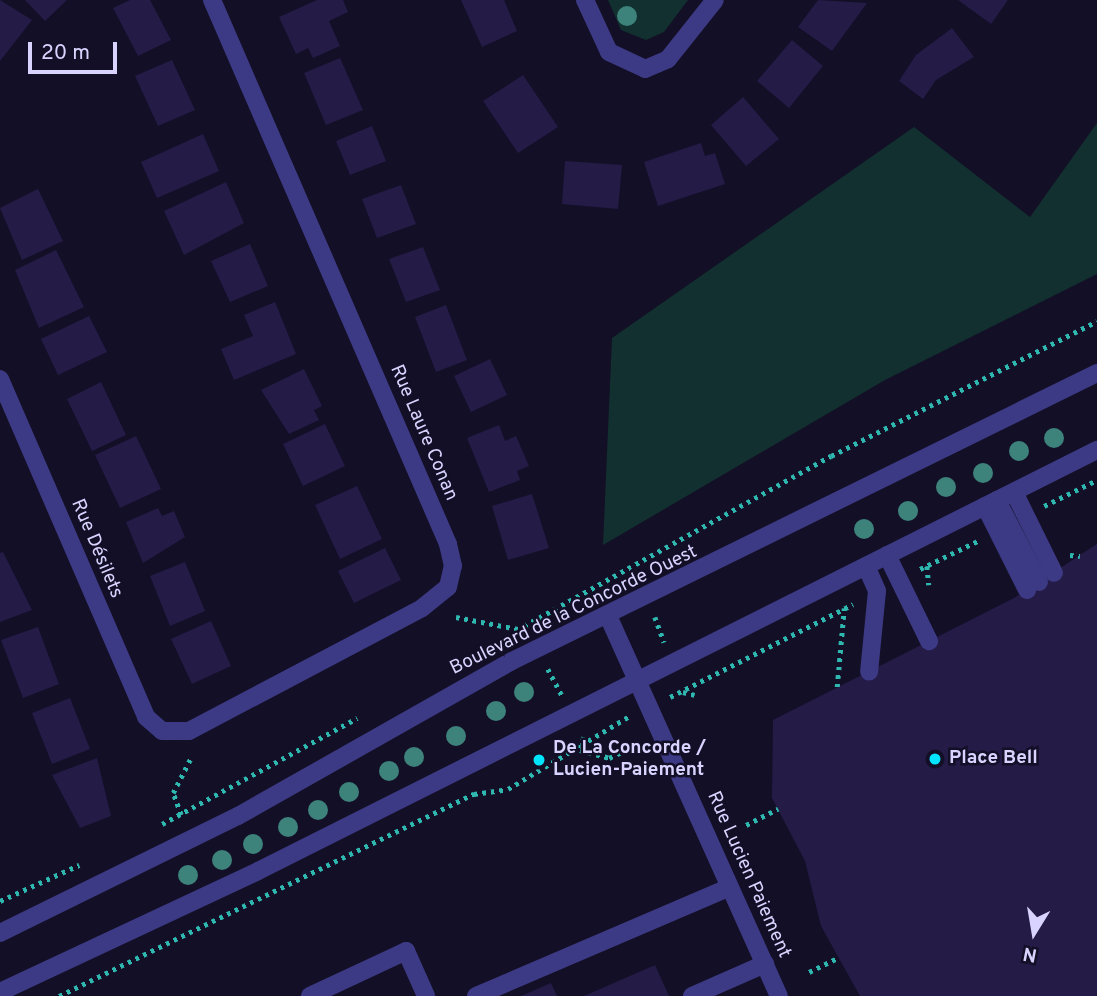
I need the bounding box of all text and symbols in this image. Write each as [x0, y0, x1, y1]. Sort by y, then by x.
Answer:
scale bar [32, 28, 121, 72]
text: 20 m [41, 40, 90, 67]
street label: Rue Laure Conan [384, 362, 462, 504]
street label: Rue Désilets [65, 496, 127, 602]
street label: Boulevard de la Concorde Ouest [447, 541, 701, 681]
place label: De La Concorde / Lucien-Paiement [553, 738, 706, 782]
place label: Place Bell [949, 748, 1038, 770]
marker: Place Bell [927, 751, 943, 767]
marker: De La Concorde / Lucien-Paiement [531, 752, 547, 768]
street label: Rue Lucien Paiement [701, 788, 795, 962]
north arrow [999, 898, 1069, 968]
text: N [1021, 941, 1039, 967]

